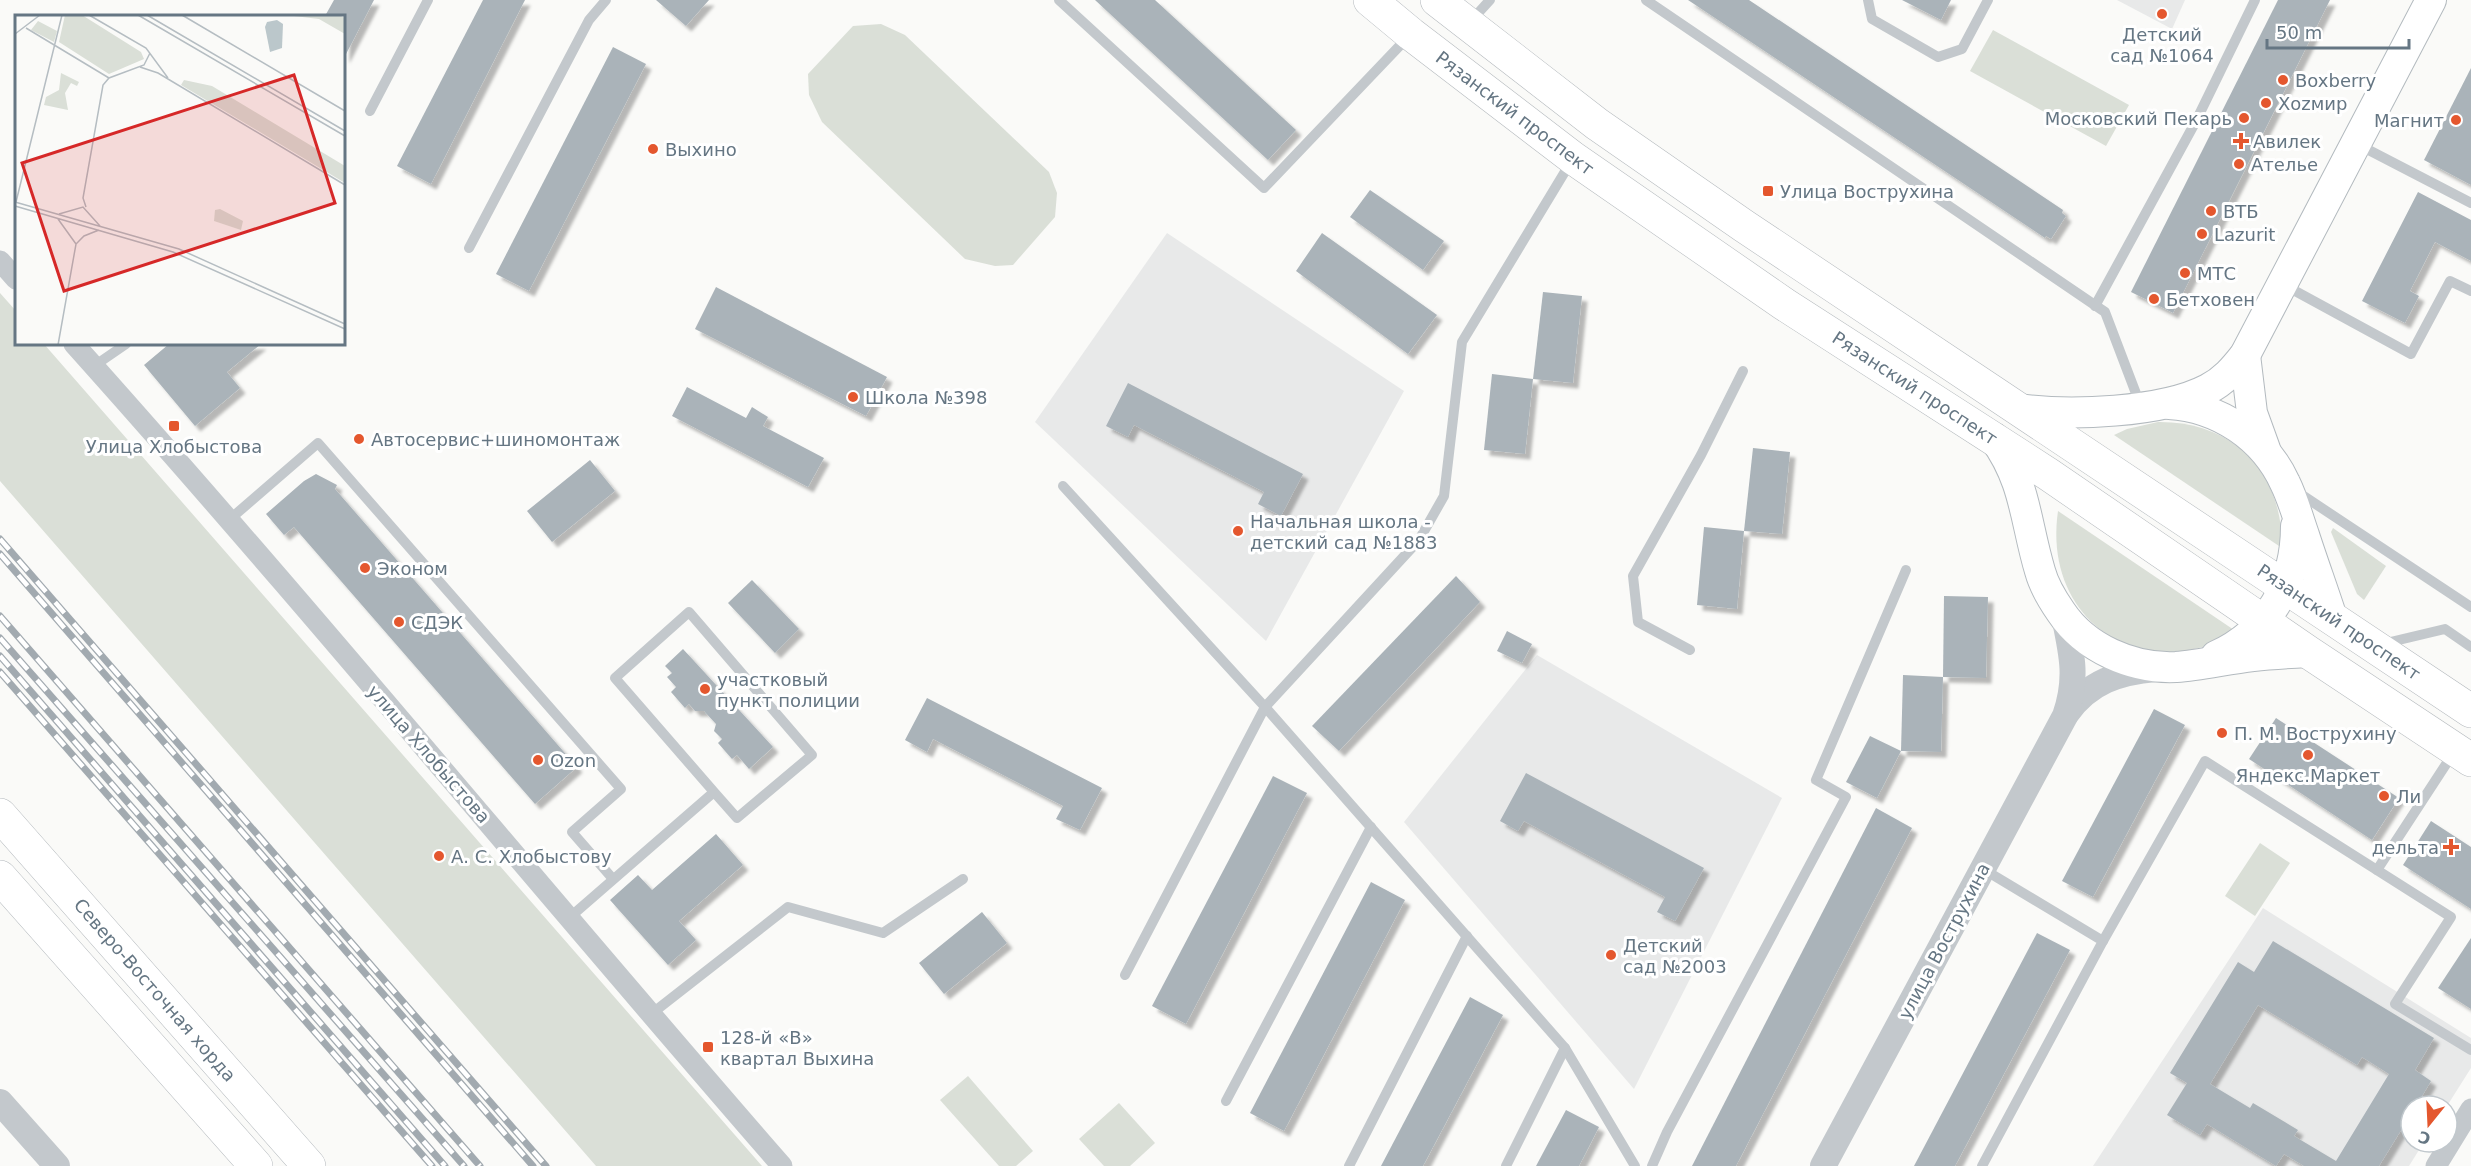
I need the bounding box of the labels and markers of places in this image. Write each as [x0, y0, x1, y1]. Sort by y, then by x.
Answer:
marker: Детский сад №1064 [2155, 7, 2169, 21]
place label: Детский сад №1064 [2110, 24, 2214, 66]
place label: Boxberry [2295, 70, 2376, 91]
marker: Boxberry [2276, 73, 2290, 87]
place label: Хоzмир [2278, 93, 2348, 114]
marker: Хоzмир [2259, 96, 2273, 110]
place label: Московский Пекарь [2045, 108, 2232, 129]
place label: Магнит [2374, 110, 2444, 131]
marker: Московский Пекарь [2237, 111, 2251, 125]
marker: Магнит [2449, 113, 2463, 127]
place label: Авилек [2253, 131, 2321, 152]
marker: Авилек [2234, 134, 2248, 148]
place label: Выхино [665, 139, 737, 160]
marker: Выхино [646, 142, 660, 156]
place label: Ателье [2251, 154, 2318, 175]
marker: Ателье [2232, 157, 2246, 171]
place label: Улица Вострухина [1780, 181, 1954, 202]
marker: Улица Вострухина [1761, 184, 1775, 198]
place label: ВТБ [2223, 201, 2259, 222]
marker: ВТБ [2204, 204, 2218, 218]
place label: Lazurit [2214, 224, 2275, 245]
marker: Lazurit [2195, 227, 2209, 241]
place label: МТС [2197, 263, 2236, 284]
marker: МТС [2178, 266, 2192, 280]
place label: Бетховен [2166, 289, 2255, 310]
marker: Бетховен [2147, 292, 2161, 306]
place label: Школа №398 [865, 387, 987, 408]
marker: Школа №398 [846, 390, 860, 404]
marker: Улица Хлобыстова [167, 419, 181, 433]
place label: Автосервис+шиномонтаж [371, 429, 620, 450]
marker: Автосервис+шиномонтаж [352, 432, 366, 446]
place label: Улица Хлобыстова [86, 436, 262, 457]
place label: Начальная школа - детский сад №1883 [1250, 511, 1438, 553]
marker: Начальная школа - детский сад №1883 [1231, 524, 1245, 538]
place label: Эконом [377, 558, 448, 579]
marker: Эконом [358, 561, 372, 575]
place label: СДЭК [411, 612, 463, 633]
marker: СДЭК [392, 615, 406, 629]
place label: участковый пункт полиции [717, 669, 860, 711]
marker: участковый пункт полиции [698, 682, 712, 696]
place label: П. М. Вострухину [2234, 723, 2397, 744]
marker: П. М. Вострухину [2215, 726, 2229, 740]
marker: Яндекс.Маркет [2301, 748, 2315, 762]
place label: Ozon [550, 750, 596, 771]
marker: Ozon [531, 753, 545, 767]
place label: Яндекс.Маркет [2236, 765, 2380, 786]
place label: Ли [2396, 786, 2421, 807]
marker: Ли [2377, 789, 2391, 803]
place label: дельта [2372, 837, 2439, 858]
marker: дельта [2444, 840, 2458, 854]
place label: А. С. Хлобыстову [451, 846, 612, 867]
marker: А. С. Хлобыстову [432, 849, 446, 863]
place label: Детский сад №2003 [1623, 935, 1727, 977]
marker: Детский сад №2003 [1604, 948, 1618, 962]
place label: 128-й «В» квартал Выхина [720, 1027, 874, 1069]
marker: 128-й «В» квартал Выхина [701, 1040, 715, 1054]

